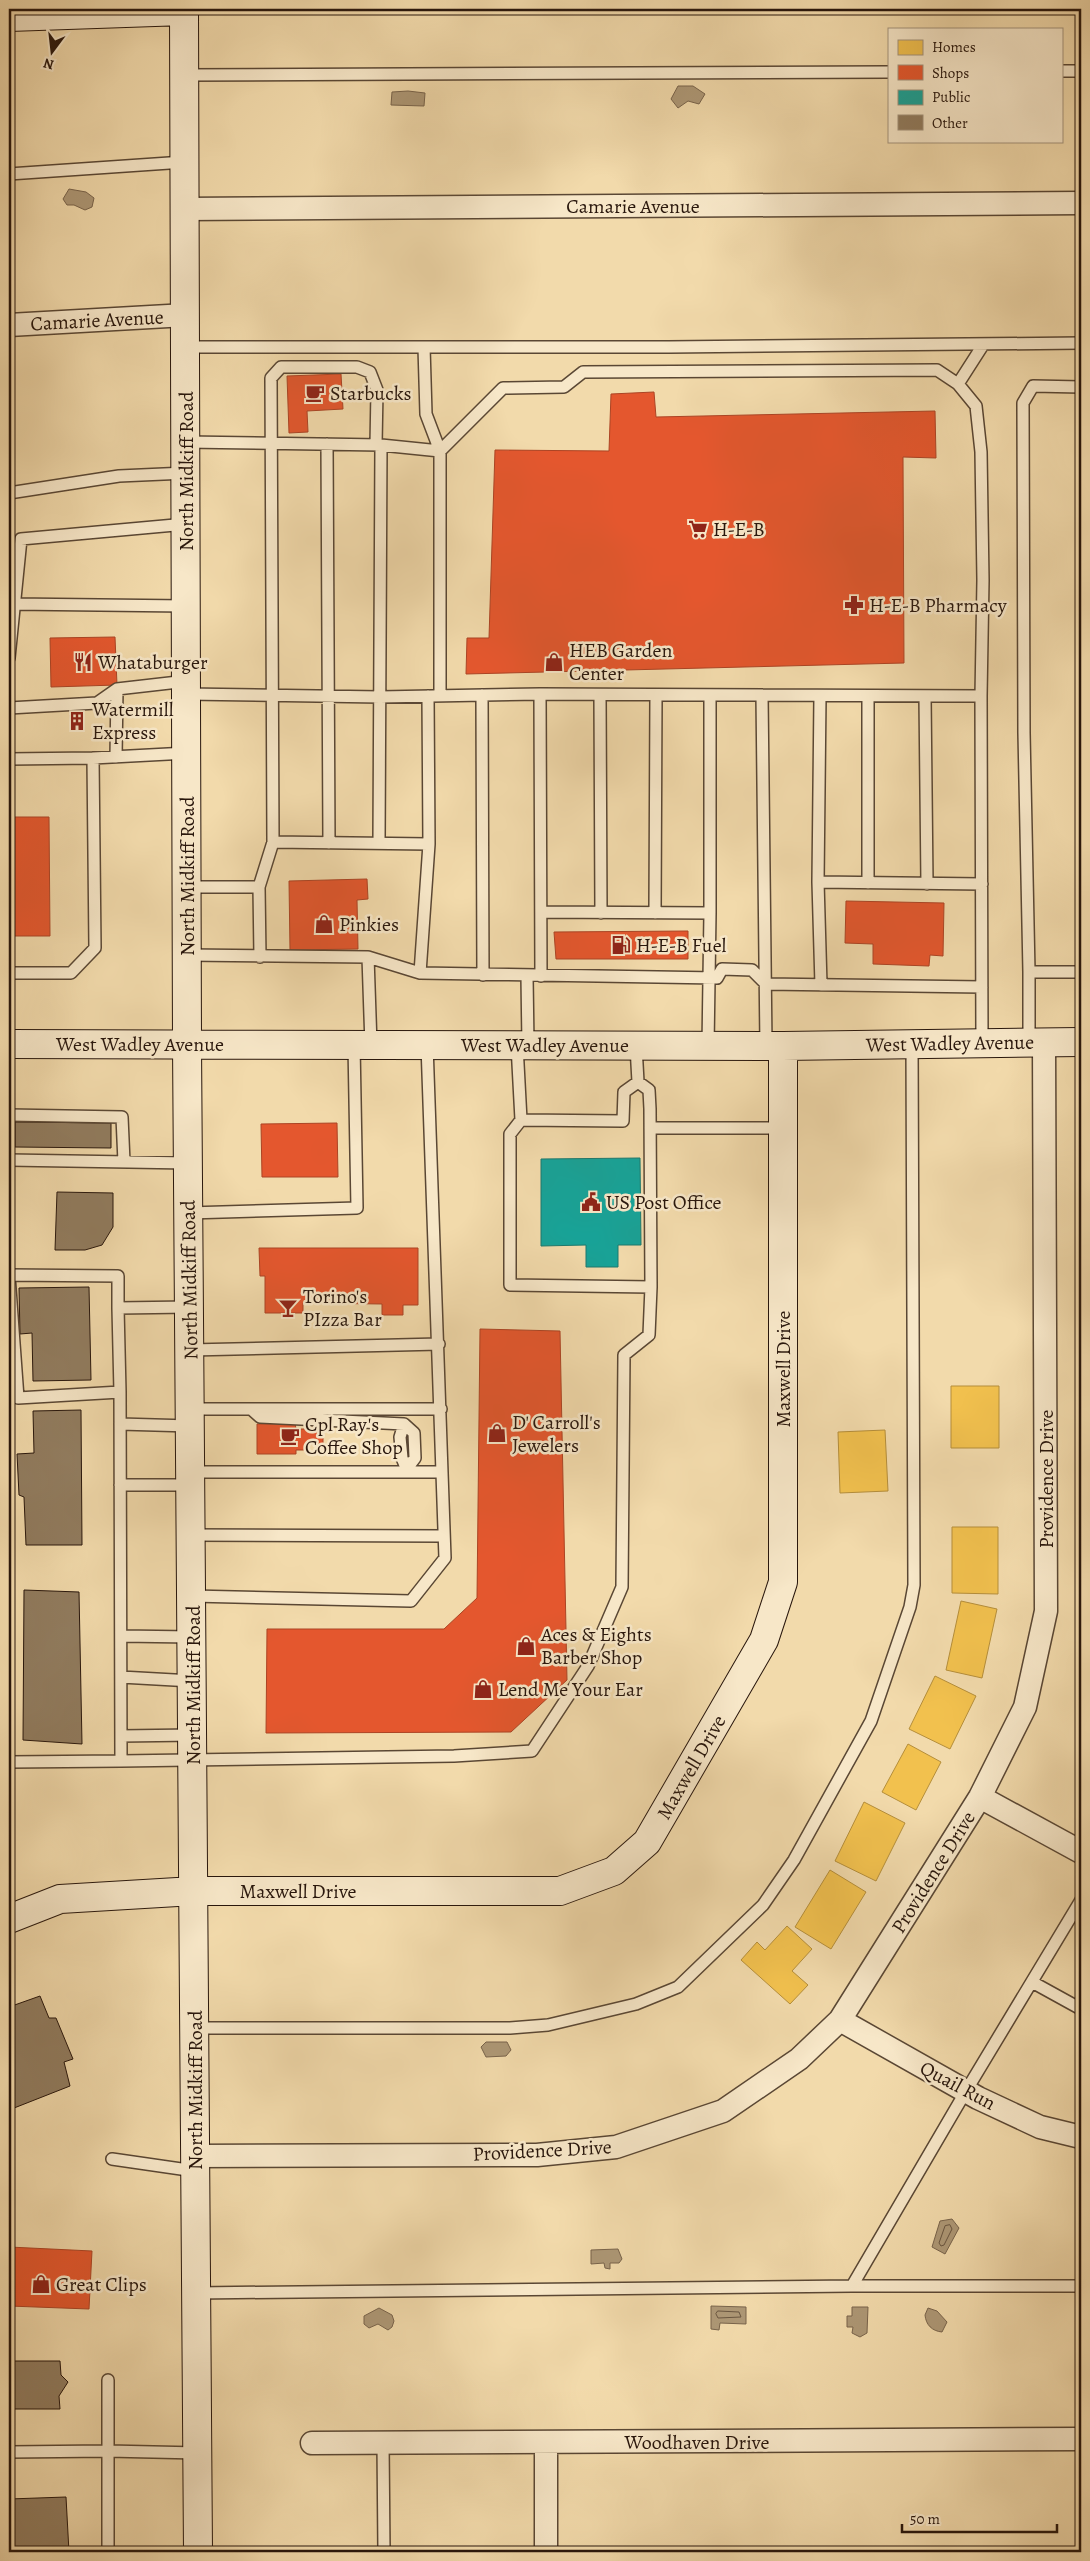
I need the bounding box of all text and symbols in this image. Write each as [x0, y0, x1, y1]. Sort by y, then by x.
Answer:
north arrow [28, 28, 78, 78]
legend [888, 28, 1062, 142]
text: Homes [932, 37, 976, 57]
text: N [41, 54, 56, 75]
text: Shops [932, 63, 969, 83]
text: Public [932, 87, 970, 107]
text: Other [932, 113, 968, 133]
street label: Camarie Avenue [566, 193, 700, 220]
street label: Camarie Avenue [30, 304, 164, 337]
place label: Starbucks [330, 380, 412, 407]
cafe icon: Starbucks [304, 382, 326, 404]
street label: North Midkiff Road [173, 391, 200, 551]
place label: H-E-B [713, 516, 765, 543]
supermarket icon: H-E-B [687, 518, 709, 540]
place label: H-E-B Pharmacy [869, 592, 1008, 619]
pharmacy icon: H-E-B Pharmacy [843, 594, 865, 616]
place label: HEB Garden Center [569, 637, 672, 687]
place label: Whataburger [97, 649, 208, 676]
restaurant icon: Whataburger [72, 651, 94, 673]
shop icon: HEB Garden Center [543, 651, 565, 673]
place label: Watermill Express [91, 696, 174, 746]
building icon: Watermill Express [66, 710, 88, 732]
street label: North Midkiff Road [174, 796, 201, 956]
place label: Pinkies [339, 911, 399, 938]
shop icon: Pinkies [313, 913, 335, 935]
place label: H-E-B Fuel [636, 932, 727, 959]
fuel station icon: H-E-B Fuel [610, 934, 632, 956]
street label: West Wadley Avenue [865, 1029, 1034, 1058]
street label: West Wadley Avenue [55, 1031, 224, 1058]
street label: West Wadley Avenue [460, 1032, 629, 1059]
place label: US Post Office [606, 1189, 722, 1216]
public building icon: US Post Office [580, 1191, 602, 1213]
street label: North Midkiff Road [175, 1200, 204, 1360]
place label: Torino's PIzza Bar [303, 1283, 382, 1333]
bar icon: Torino's PIzza Bar [277, 1297, 299, 1319]
street label: Maxwell Drive [770, 1311, 797, 1427]
place label: D' Carroll's Jewelers [512, 1409, 601, 1459]
street label: Providence Drive [1033, 1409, 1060, 1549]
place label: Cpl Ray's Coffee Shop [305, 1411, 403, 1461]
shop icon: D' Carroll's Jewelers [486, 1422, 508, 1444]
cafe icon: Cpl Ray's Coffee Shop [279, 1425, 301, 1447]
street label: North Midkiff Road [180, 1605, 207, 1765]
place label: Aces & Eights Barber Shop [540, 1621, 652, 1671]
shop icon: Aces & Eights Barber Shop [515, 1635, 537, 1657]
place label: Lend Me Your Ear [498, 1676, 643, 1703]
shop icon: Lend Me Your Ear [472, 1678, 494, 1700]
street label: Maxwell Drive [651, 1710, 732, 1825]
street label: Providence Drive [885, 1806, 982, 1938]
street label: Maxwell Drive [240, 1878, 356, 1905]
street label: North Midkiff Road [182, 2010, 209, 2170]
street label: Quail Run [915, 2054, 1000, 2117]
street label: Providence Drive [472, 2133, 612, 2168]
place label: Great Clips [56, 2271, 147, 2298]
shop icon: Great Clips [30, 2273, 52, 2295]
street label: Woodhaven Drive [624, 2429, 769, 2456]
scale bar [902, 2501, 1058, 2533]
text: 50 m [910, 2509, 940, 2529]

